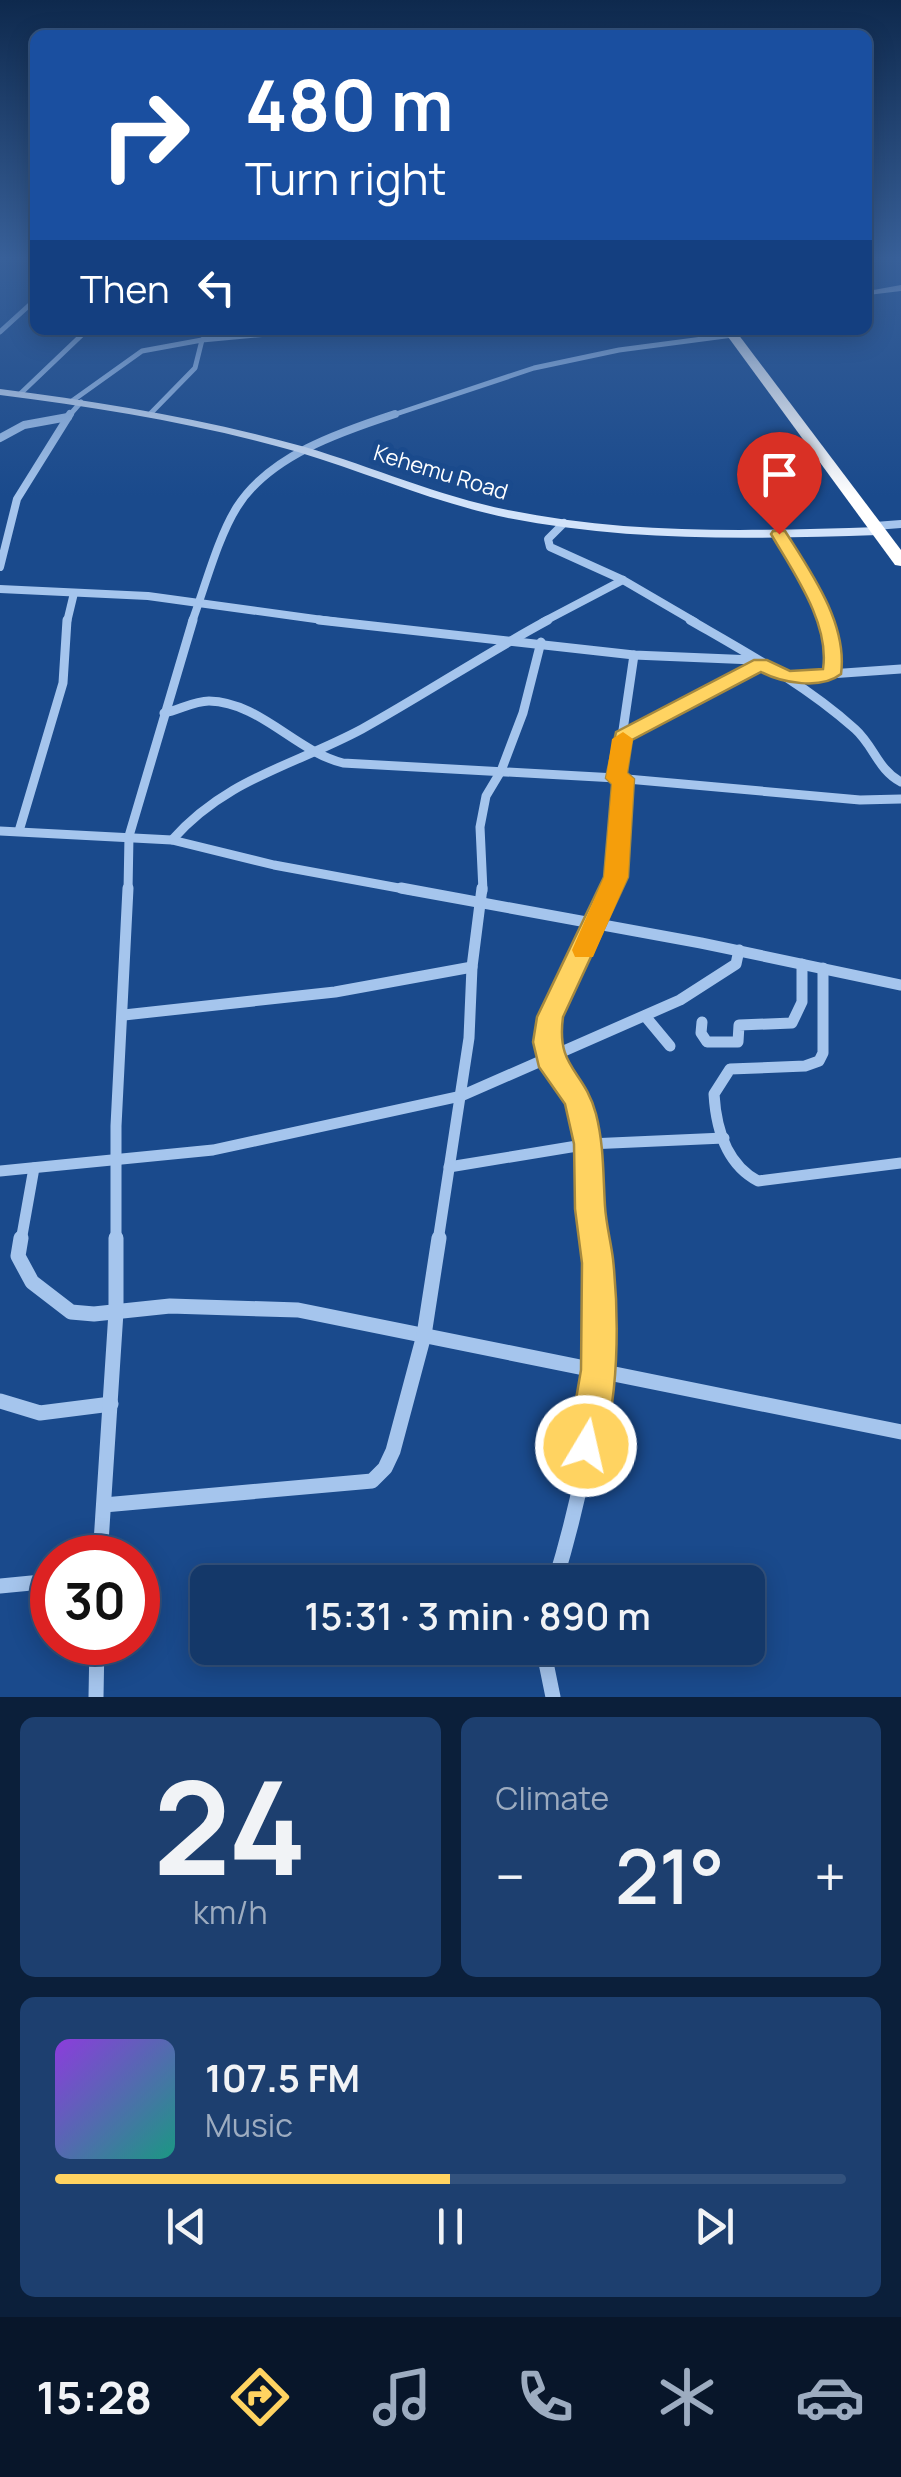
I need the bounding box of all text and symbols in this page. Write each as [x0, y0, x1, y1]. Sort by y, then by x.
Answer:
text: 480 m [245, 56, 453, 152]
icon: right [80, 70, 210, 200]
text: Turn right [245, 147, 446, 209]
icon: left [189, 260, 244, 315]
text: Then [80, 262, 169, 314]
pin [737, 432, 822, 535]
street label: Kehemu Road [370, 437, 512, 507]
icon: arrive [752, 447, 807, 502]
position arrow [534, 1394, 638, 1498]
speed limit sign: 30 [30, 1535, 160, 1665]
text: 15:31 · 3 min · 890 m [304, 1589, 651, 1641]
text: 24 [153, 1736, 307, 1914]
text: Climate [496, 1776, 609, 1820]
text: 21° [615, 1824, 724, 1927]
text: − [496, 1838, 525, 1914]
text: + [814, 1838, 846, 1914]
text: km/h [193, 1890, 267, 1934]
text: 107.5 FM [205, 2051, 360, 2103]
text: Music [205, 2103, 293, 2147]
icon: previous [159, 2199, 214, 2254]
icon: pause [423, 2199, 478, 2254]
icon: next [687, 2199, 742, 2254]
icon: directions [225, 2362, 295, 2432]
icon: music [367, 2362, 437, 2432]
icon: phone [510, 2362, 580, 2432]
icon: climate [652, 2362, 722, 2432]
icon: car [795, 2362, 865, 2432]
text: 15:28 [36, 2366, 152, 2428]

